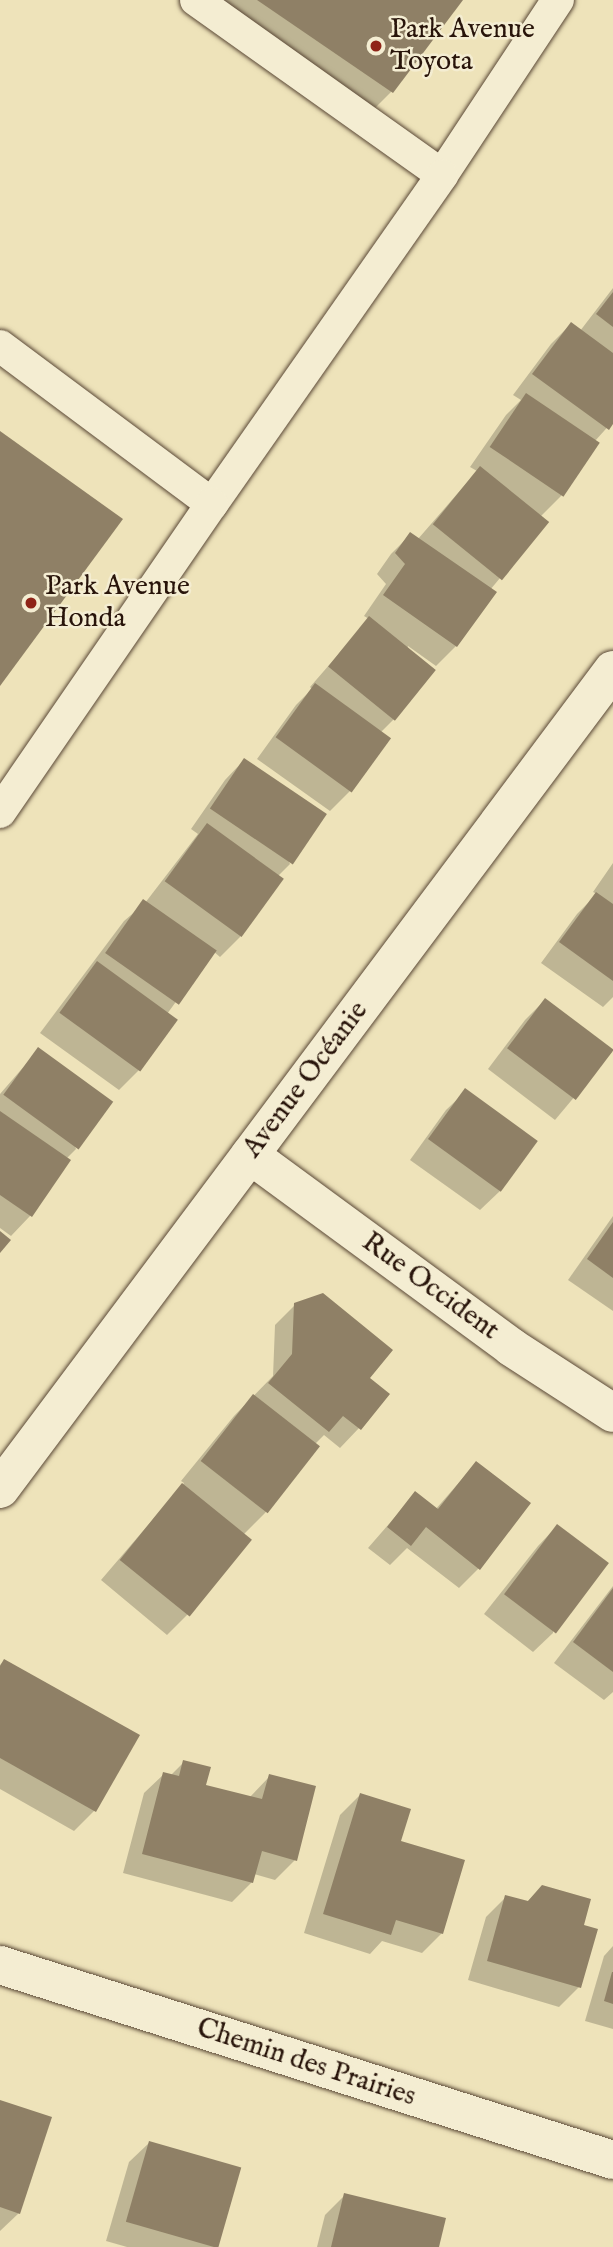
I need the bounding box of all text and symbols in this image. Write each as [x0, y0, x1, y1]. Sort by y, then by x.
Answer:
place label: Park Avenue Toyota [390, 13, 535, 79]
marker: Park Avenue Toyota [368, 38, 384, 54]
place label: Park Avenue Honda [45, 570, 190, 636]
marker: Park Avenue Honda [23, 595, 39, 611]
street label: Avenue Océanie [236, 995, 376, 1165]
street label: Rue Occident [355, 1226, 505, 1348]
street label: Chemin des Prairies [192, 2012, 420, 2114]

